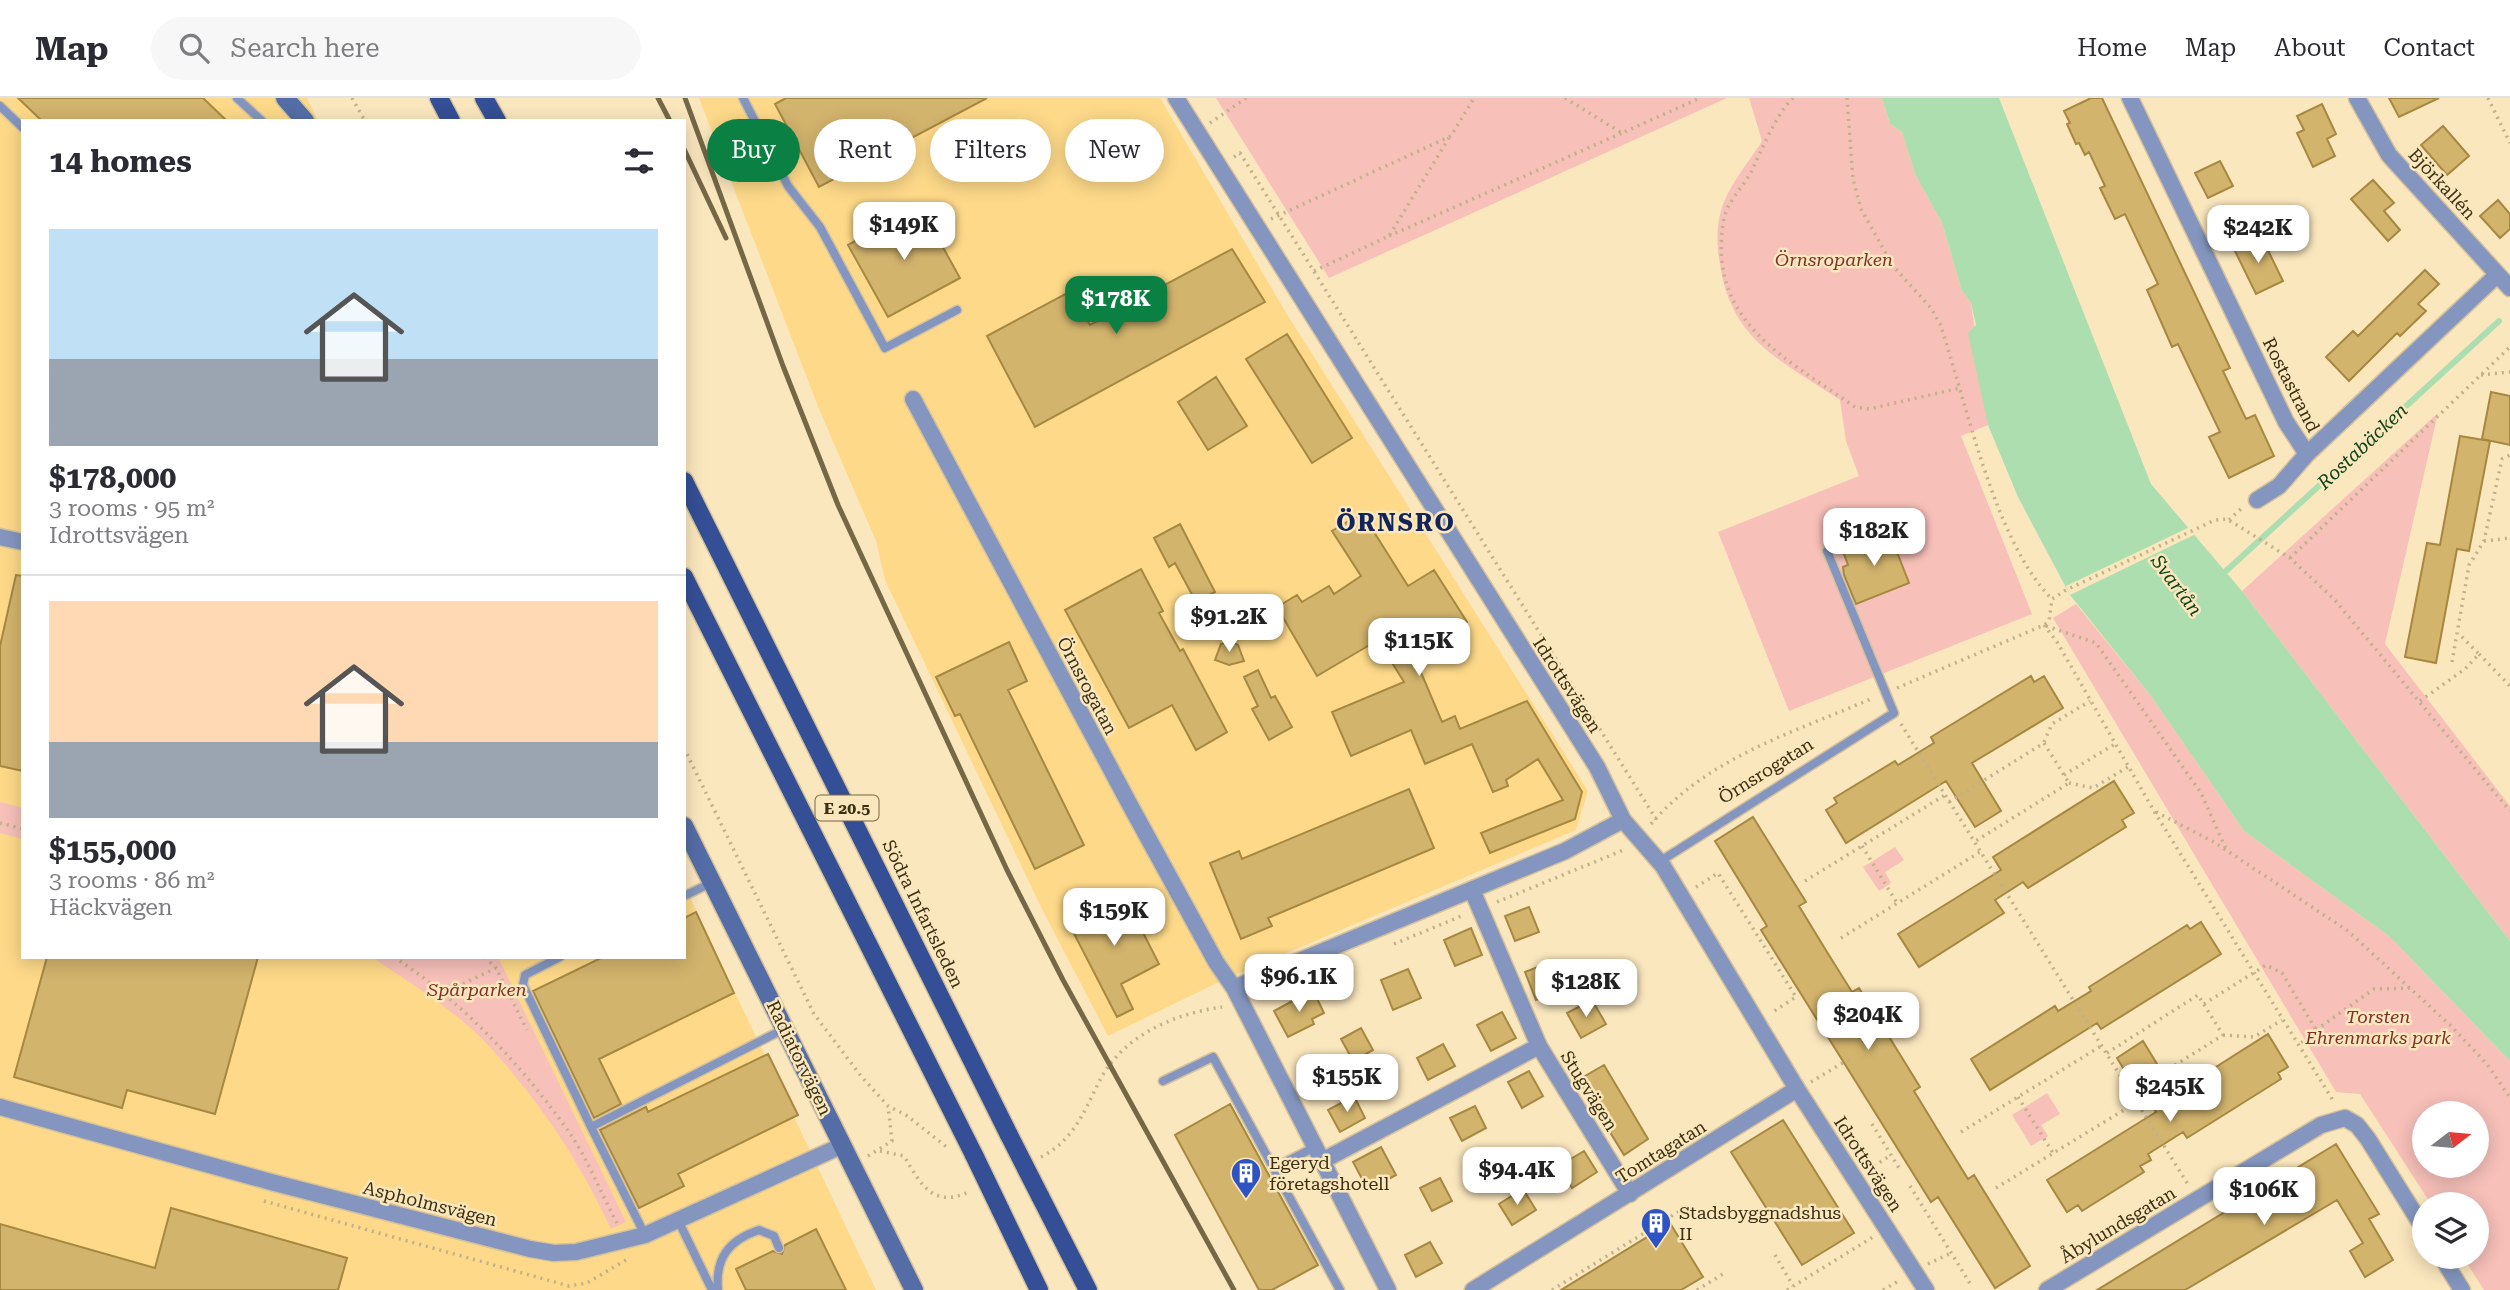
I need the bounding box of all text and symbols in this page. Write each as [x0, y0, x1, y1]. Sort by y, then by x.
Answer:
search box [151, 17, 641, 80]
text: Map [35, 29, 109, 68]
icon: search [175, 29, 213, 67]
text: Search here [231, 33, 380, 63]
text: Home [2077, 34, 2147, 62]
text: Map [2185, 34, 2236, 62]
text: About [2274, 34, 2345, 62]
text: Contact [2383, 34, 2475, 62]
chip: Buy [707, 119, 800, 182]
chip: Rent [814, 119, 916, 182]
chip: Filters [930, 119, 1051, 182]
chip: New [1065, 119, 1164, 182]
icon: filters [620, 142, 658, 180]
text: 14 homes [49, 144, 192, 179]
street label: Björkallén [2404, 144, 2481, 224]
pin: $149K [855, 202, 953, 262]
pin: $242K [2209, 206, 2307, 265]
text: $149K [869, 211, 939, 238]
text: $242K [2223, 214, 2293, 241]
park label: Örnsroparken [1775, 249, 1893, 270]
icon: home [291, 274, 417, 400]
pin: $178K [1067, 276, 1165, 336]
text: $178K [1081, 285, 1151, 312]
street label: Rostastrand [2259, 334, 2325, 436]
water label: Rostabäcken [2312, 398, 2412, 495]
text: $178,000 [49, 460, 176, 495]
text: 3 rooms · 95 m² [49, 495, 215, 522]
district label: ÖRNSRO [1336, 507, 1456, 537]
pin: $182K [1825, 508, 1923, 568]
text: $182K [1839, 517, 1909, 544]
text: Idrottsvägen [49, 522, 189, 549]
water label: Svartån [2146, 549, 2207, 621]
pin: $91.2K [1172, 594, 1286, 654]
text: $91.2K [1191, 603, 1267, 630]
pin: $115K [1370, 618, 1468, 678]
text: $115K [1384, 627, 1454, 654]
street label: Örnsrogatan [1053, 633, 1122, 739]
street label: Idrottsvägen [1529, 633, 1606, 737]
icon: home [291, 646, 417, 772]
street label: Örnsrogatan [1715, 733, 1817, 808]
road number: E 20.5 [816, 796, 878, 820]
text: $155,000 [49, 832, 176, 867]
street label: Södra Infartsleden [879, 836, 969, 992]
text: 3 rooms · 86 m² [49, 867, 215, 894]
pin: $159K [1065, 888, 1163, 948]
text: Häckvägen [49, 894, 173, 921]
text: $159K [1079, 897, 1149, 924]
pin: $96.1K [1242, 954, 1356, 1014]
pin: $128K [1537, 960, 1635, 1019]
text: $96.1K [1261, 963, 1337, 990]
text: $128K [1551, 968, 1621, 995]
park label: Spårparken [426, 979, 527, 1000]
pin: $204K [1819, 992, 1917, 1052]
street label: Radiatorvägen [763, 997, 836, 1119]
text: $204K [1833, 1001, 1903, 1028]
park label: Torsten Ehrenmarks park [2304, 1006, 2451, 1048]
street label: Stugvägen [1557, 1047, 1623, 1135]
pin: $155K [1298, 1054, 1396, 1114]
text: $155K [1312, 1063, 1382, 1090]
pin: $245K [2121, 1065, 2219, 1124]
text: $245K [2135, 1073, 2205, 1100]
north arrow [2412, 1101, 2488, 1178]
map controls [2412, 1101, 2489, 1269]
street label: Idrottsvägen [1830, 1112, 1907, 1216]
street label: Tomtagatan [1612, 1115, 1710, 1188]
pin: $94.4K [1460, 1148, 1574, 1207]
place label: Egeryd företagshotell [1269, 1152, 1390, 1194]
building icon: Egeryd företagshotell [1229, 1156, 1263, 1200]
text: $94.4K [1479, 1156, 1555, 1183]
pin: $106K [2215, 1168, 2313, 1227]
text: $106K [2229, 1176, 2299, 1203]
street label: Aspholmsvägen [361, 1177, 500, 1230]
street label: Åbylundsgatan [2056, 1182, 2180, 1267]
button: layers [2412, 1192, 2489, 1269]
place label: Stadsbyggnadshus II [1679, 1202, 1841, 1244]
building icon: Stadsbyggnadshus II [1639, 1206, 1673, 1250]

